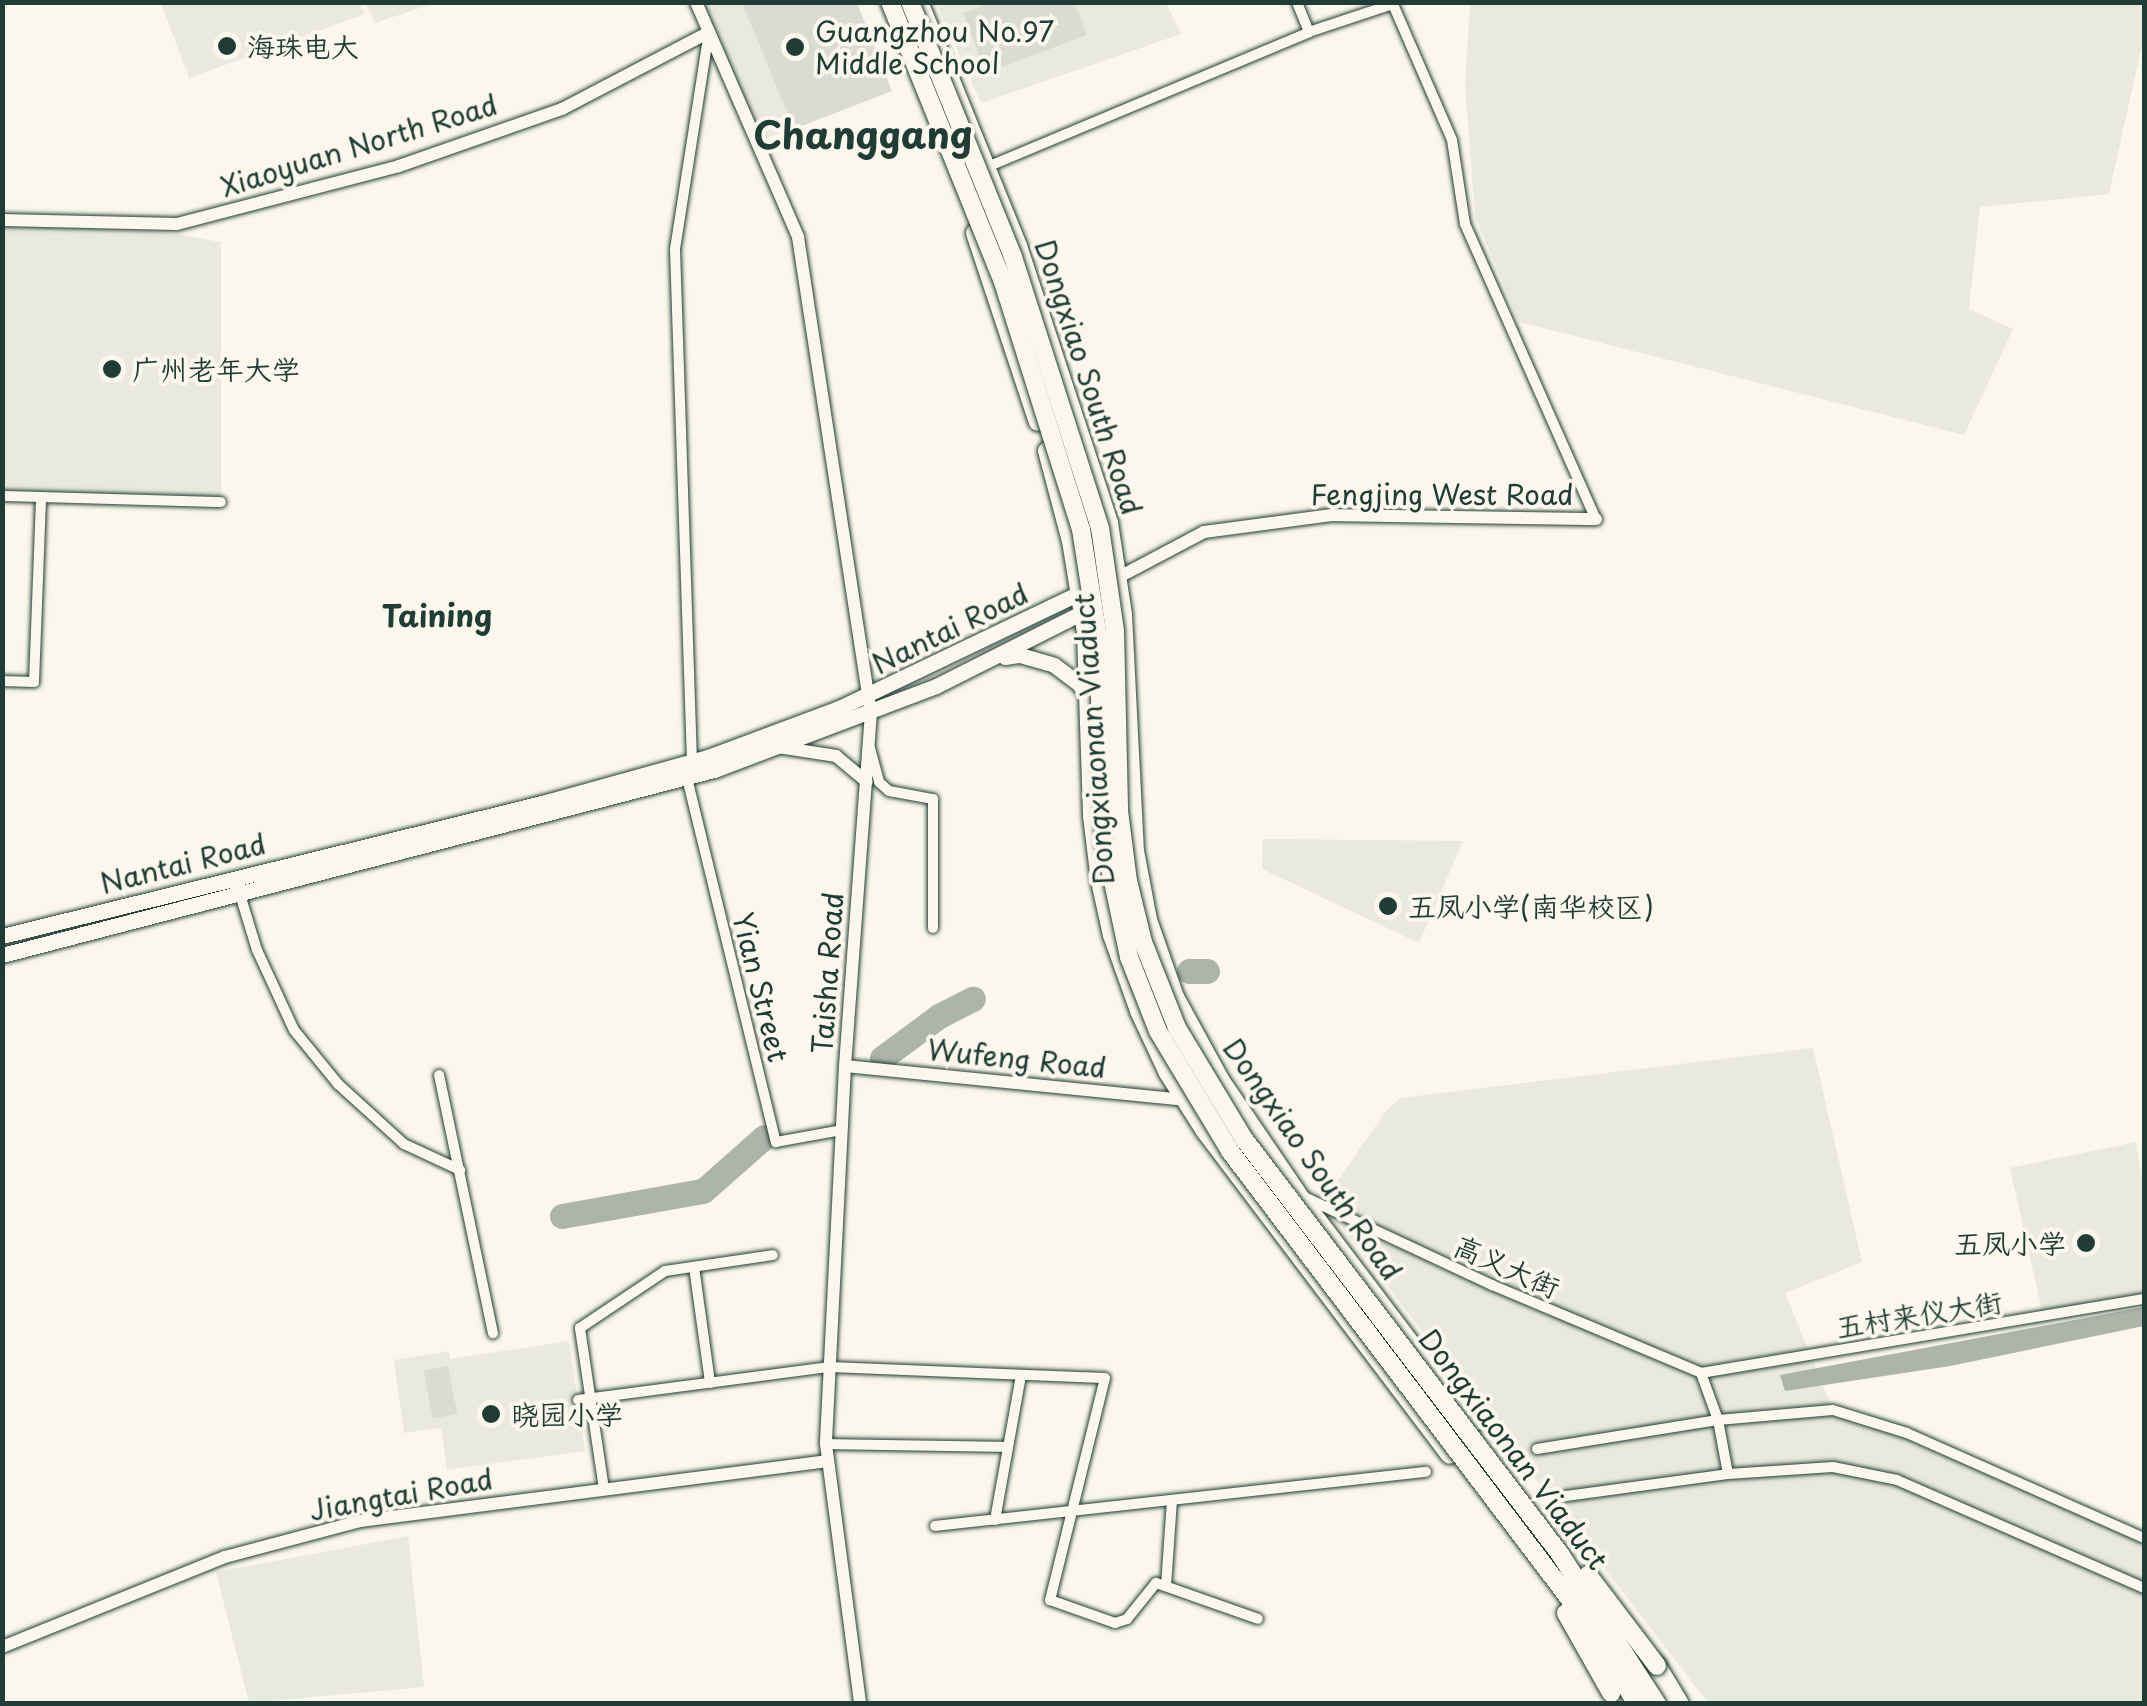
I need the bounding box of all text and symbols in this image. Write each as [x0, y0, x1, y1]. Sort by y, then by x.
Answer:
place label: Guangzhou No.97 Middle School [815, 14, 1054, 80]
place label: 海珠电大 [247, 29, 359, 63]
marker: 海珠电大 [216, 35, 238, 57]
marker: Guangzhou No.97 Middle School [784, 36, 806, 58]
street label: Xiaoyuan North Road [216, 87, 502, 203]
district label: Changgang [753, 111, 973, 157]
street label: Dongxiao South Road [1028, 234, 1150, 520]
place label: 广州老年大学 [132, 352, 300, 386]
marker: 广州老年大学 [101, 358, 123, 380]
street label: Fengjing West Road [1310, 477, 1574, 511]
street label: Nantai Road [866, 575, 1034, 681]
street label: Dongxiaonan Viaduct [1066, 592, 1120, 886]
district label: Taining [382, 597, 492, 633]
street label: Nantai Road [96, 826, 270, 900]
place label: 五凤小学(南华校区) [1408, 889, 1654, 923]
street label: Taisha Road [805, 890, 849, 1056]
marker: 五凤小学(南华校区) [1377, 895, 1399, 917]
street label: Yian Street [726, 909, 796, 1065]
street label: Dongxiao South Road [1216, 1031, 1410, 1287]
street label: Wufeng Road [926, 1032, 1108, 1084]
place label: 五凤小学 [1954, 1226, 2066, 1260]
street label: 高义大街 [1449, 1228, 1565, 1304]
marker: 五凤小学 [2075, 1232, 2097, 1254]
street label: 五村来仪大街 [1833, 1284, 2005, 1344]
street label: Dongxiaonan Viaduct [1413, 1322, 1615, 1576]
place label: 晓园小学 [511, 1397, 623, 1431]
marker: 晓园小学 [480, 1403, 502, 1425]
street label: Jiangtai Road [306, 1461, 496, 1527]

